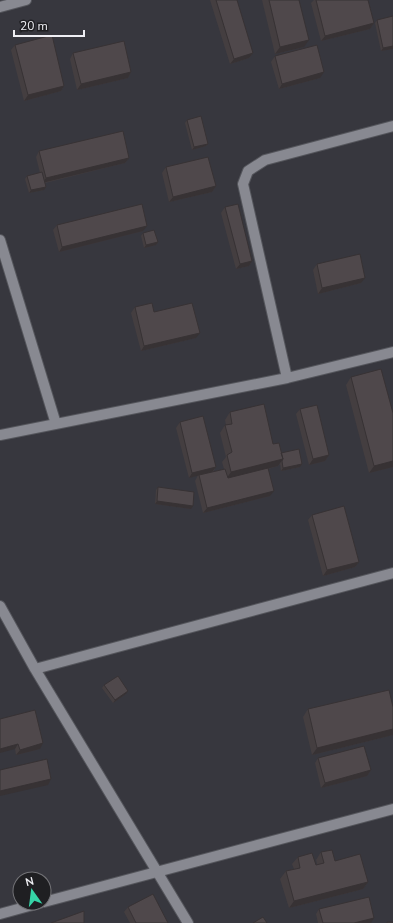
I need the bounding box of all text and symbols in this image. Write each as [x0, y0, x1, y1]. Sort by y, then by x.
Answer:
scale bar [14, 12, 84, 38]
text: 20 m [20, 18, 48, 34]
north arrow [12, 871, 52, 911]
text: N [24, 874, 36, 890]

